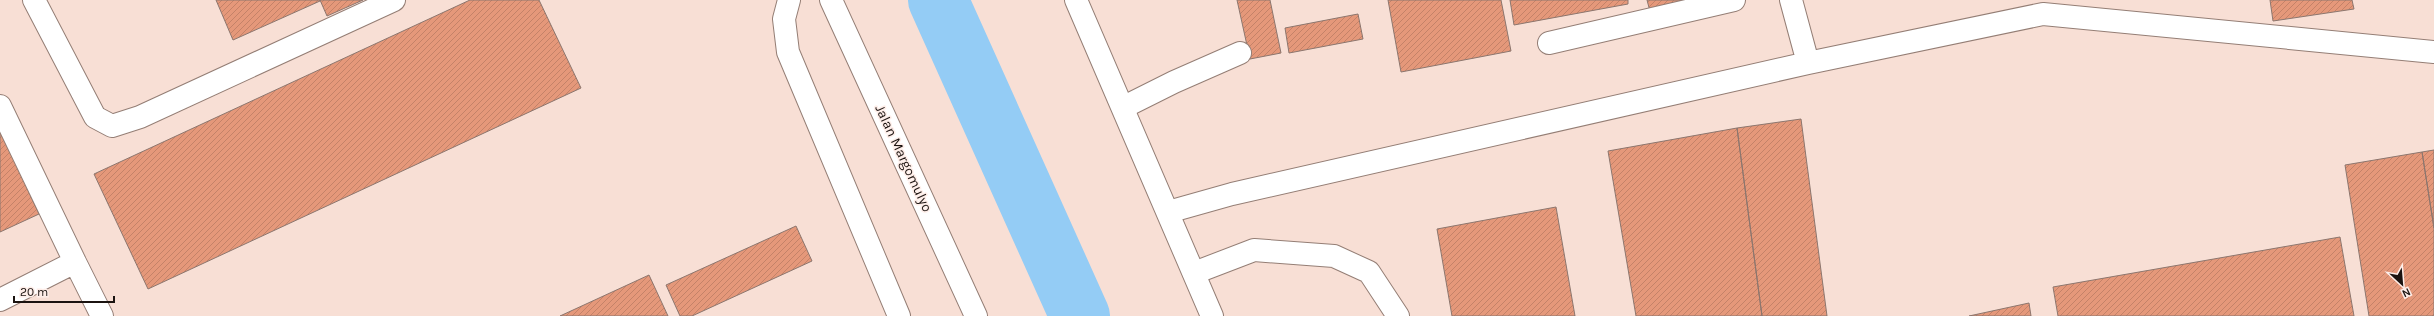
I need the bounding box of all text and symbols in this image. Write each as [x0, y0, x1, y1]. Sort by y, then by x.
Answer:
street label: Jalan Margomulyo [871, 102, 936, 215]
north arrow [2382, 264, 2422, 304]
scale bar [14, 278, 114, 304]
text: 20 m [20, 285, 48, 299]
text: N [2400, 285, 2413, 300]

